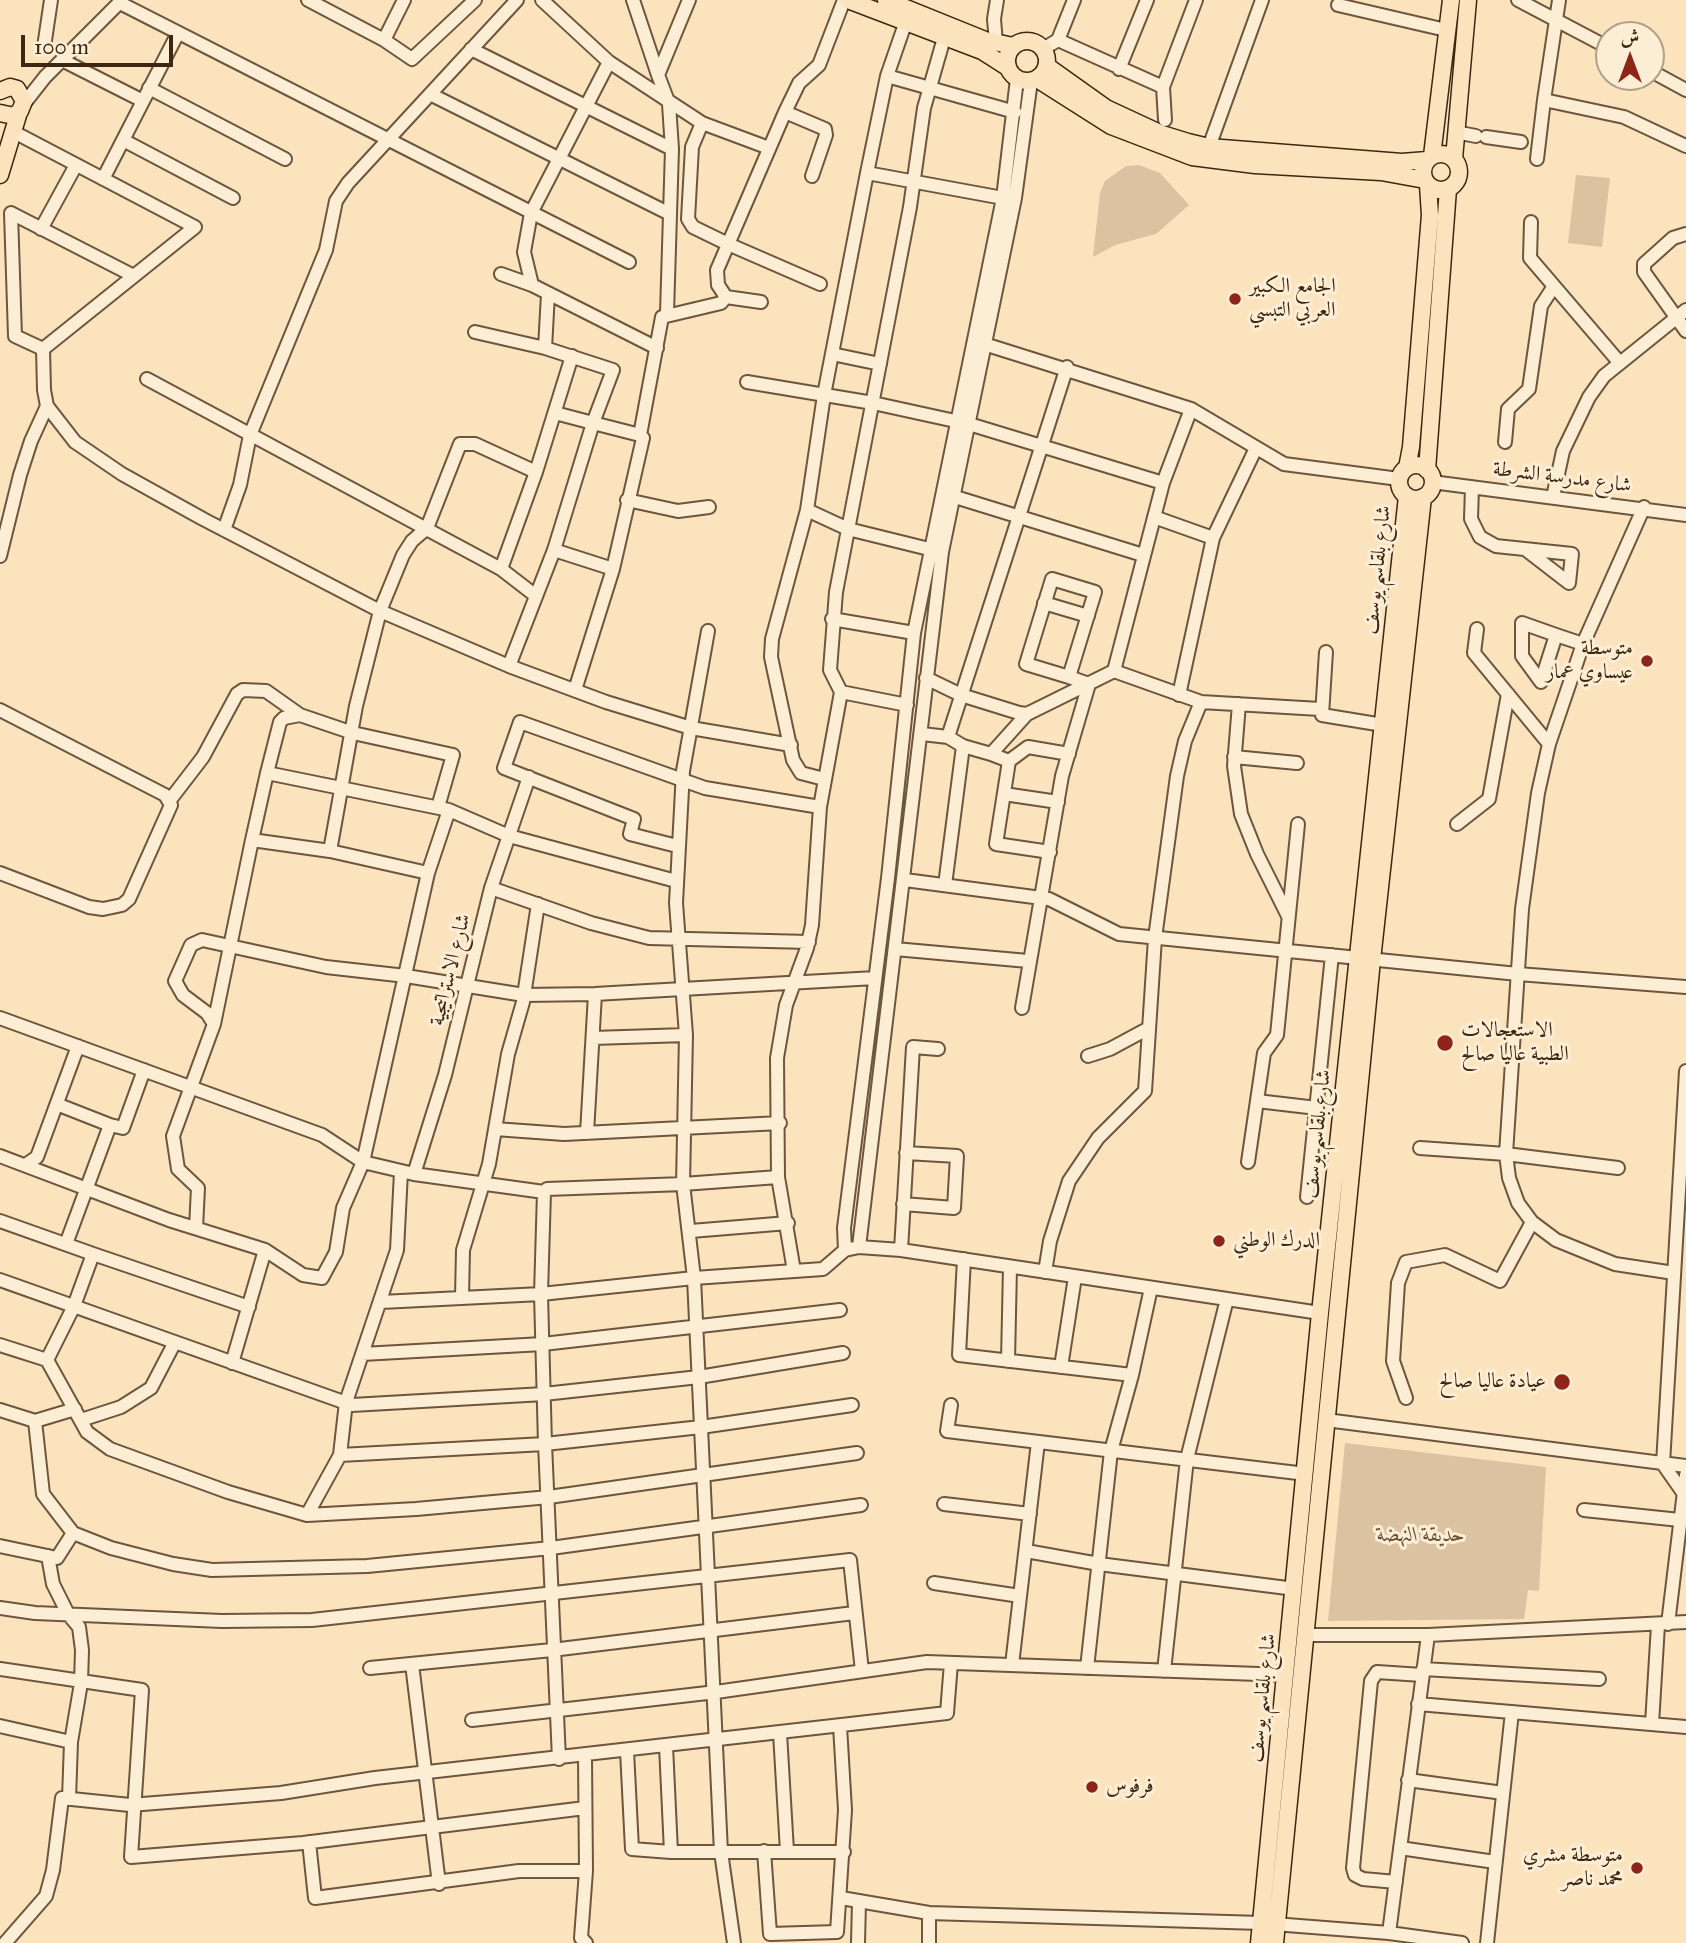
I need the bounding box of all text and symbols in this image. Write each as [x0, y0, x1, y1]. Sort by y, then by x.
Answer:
scale bar [24, 21, 177, 65]
north arrow [1595, 21, 1665, 91]
text: ش [1621, 25, 1639, 48]
text: 100 m [34, 34, 89, 60]
place label: الجامع الكبير العربي التبسي [1249, 274, 1336, 324]
marker: الجامع الكبير العربي التبسي [1227, 291, 1243, 307]
street label: شارع مدرسة الشرطة [1491, 457, 1633, 499]
street label: شارع بلقاسم يوسف [1359, 504, 1397, 636]
place label: متوسطة عيساوي عمار [1546, 636, 1633, 686]
marker: متوسطة عيساوي عمار [1639, 653, 1655, 669]
street label: شارع الاستراتيجية [425, 911, 477, 1029]
place label: الاستعجالات الطبية عاليا صالح [1461, 1018, 1569, 1068]
marker: الاستعجالات الطبية عاليا صالح [1435, 1033, 1455, 1053]
street label: شارع بلقاسم يوسف [1299, 1068, 1337, 1200]
place label: الدرك الوطني [1233, 1228, 1320, 1254]
marker: الدرك الوطني [1211, 1233, 1227, 1249]
place label: عيادة عاليا صالح [1439, 1369, 1546, 1395]
marker: عيادة عاليا صالح [1552, 1372, 1572, 1392]
park label: حديقة النهضة [1377, 1523, 1465, 1549]
street label: شارع بلقاسم يوسف [1244, 1632, 1282, 1764]
place label: فرفوس [1106, 1774, 1154, 1800]
marker: فرفوس [1084, 1779, 1100, 1795]
place label: متوسطة مشري محمد ناصر [1523, 1843, 1623, 1893]
marker: متوسطة مشري محمد ناصر [1629, 1860, 1645, 1876]

